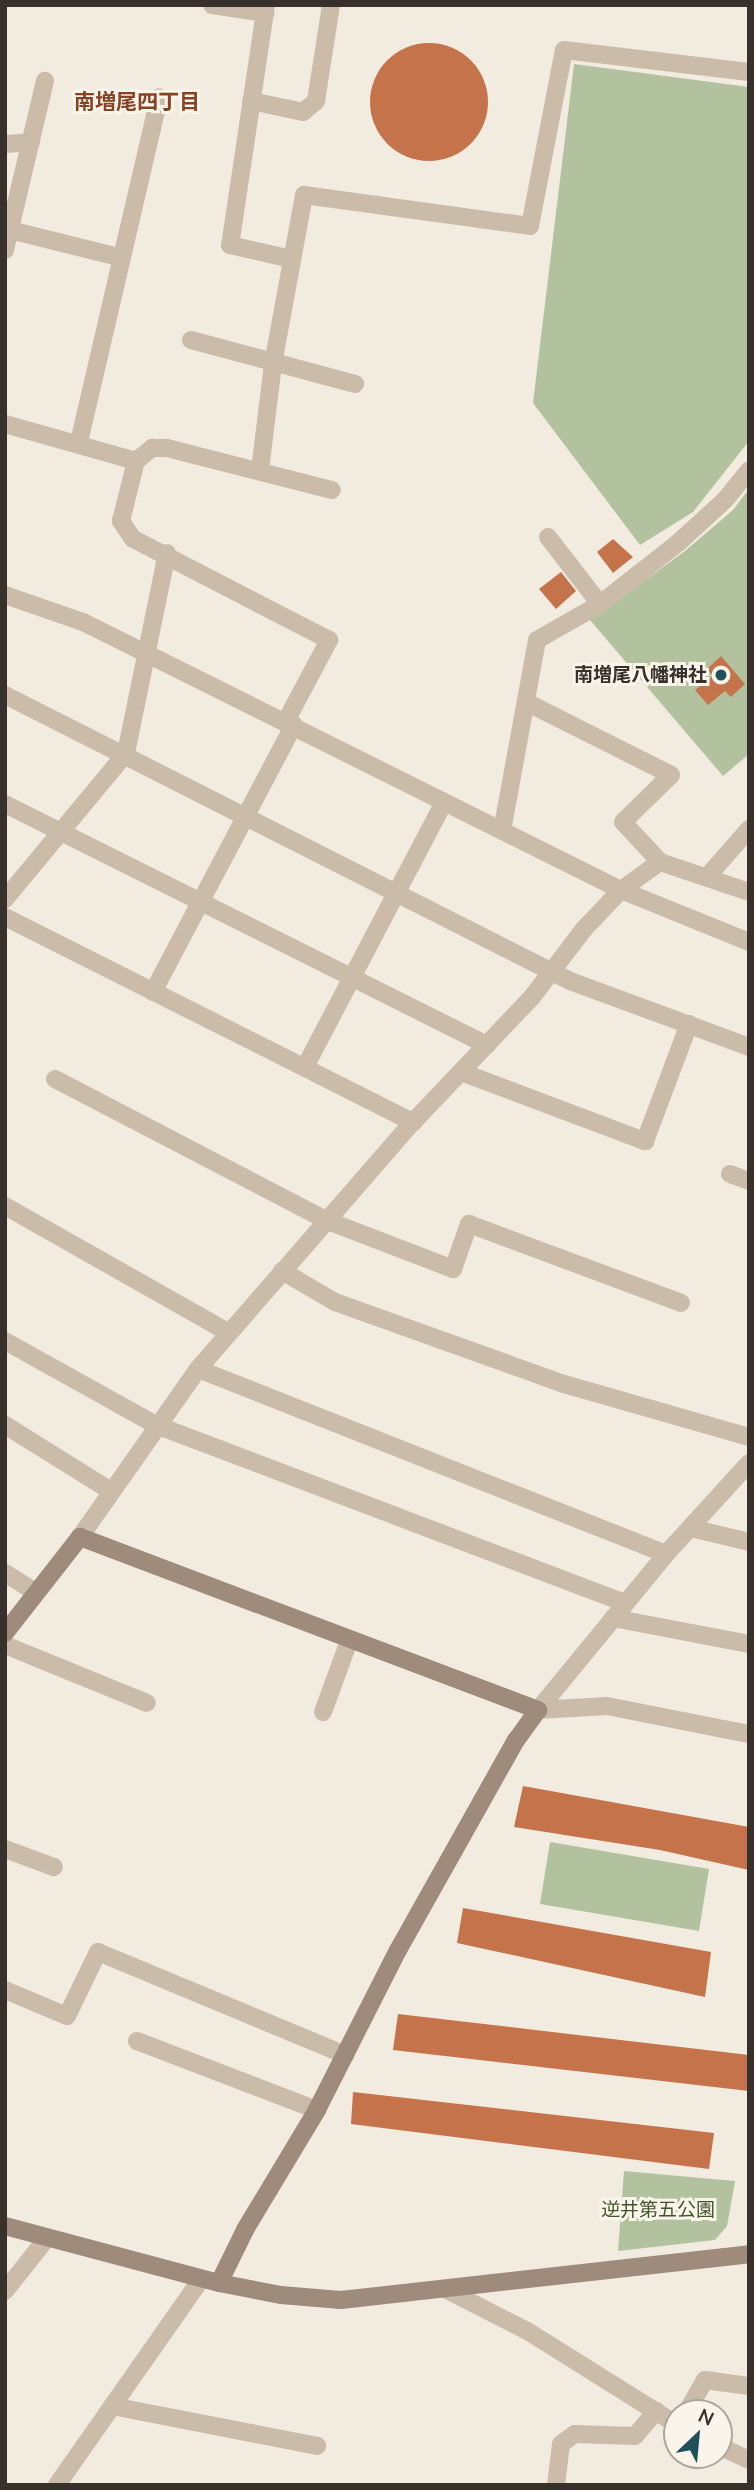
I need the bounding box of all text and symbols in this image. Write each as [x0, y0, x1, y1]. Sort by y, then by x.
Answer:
district label: 南増尾四丁目 [74, 88, 200, 114]
place label: 南増尾八幡神社 [574, 664, 707, 686]
marker: 南増尾八幡神社 [713, 667, 729, 683]
park label: 逆井第五公園 [601, 2199, 715, 2221]
north arrow [663, 2399, 733, 2469]
text: N [695, 2403, 718, 2431]

